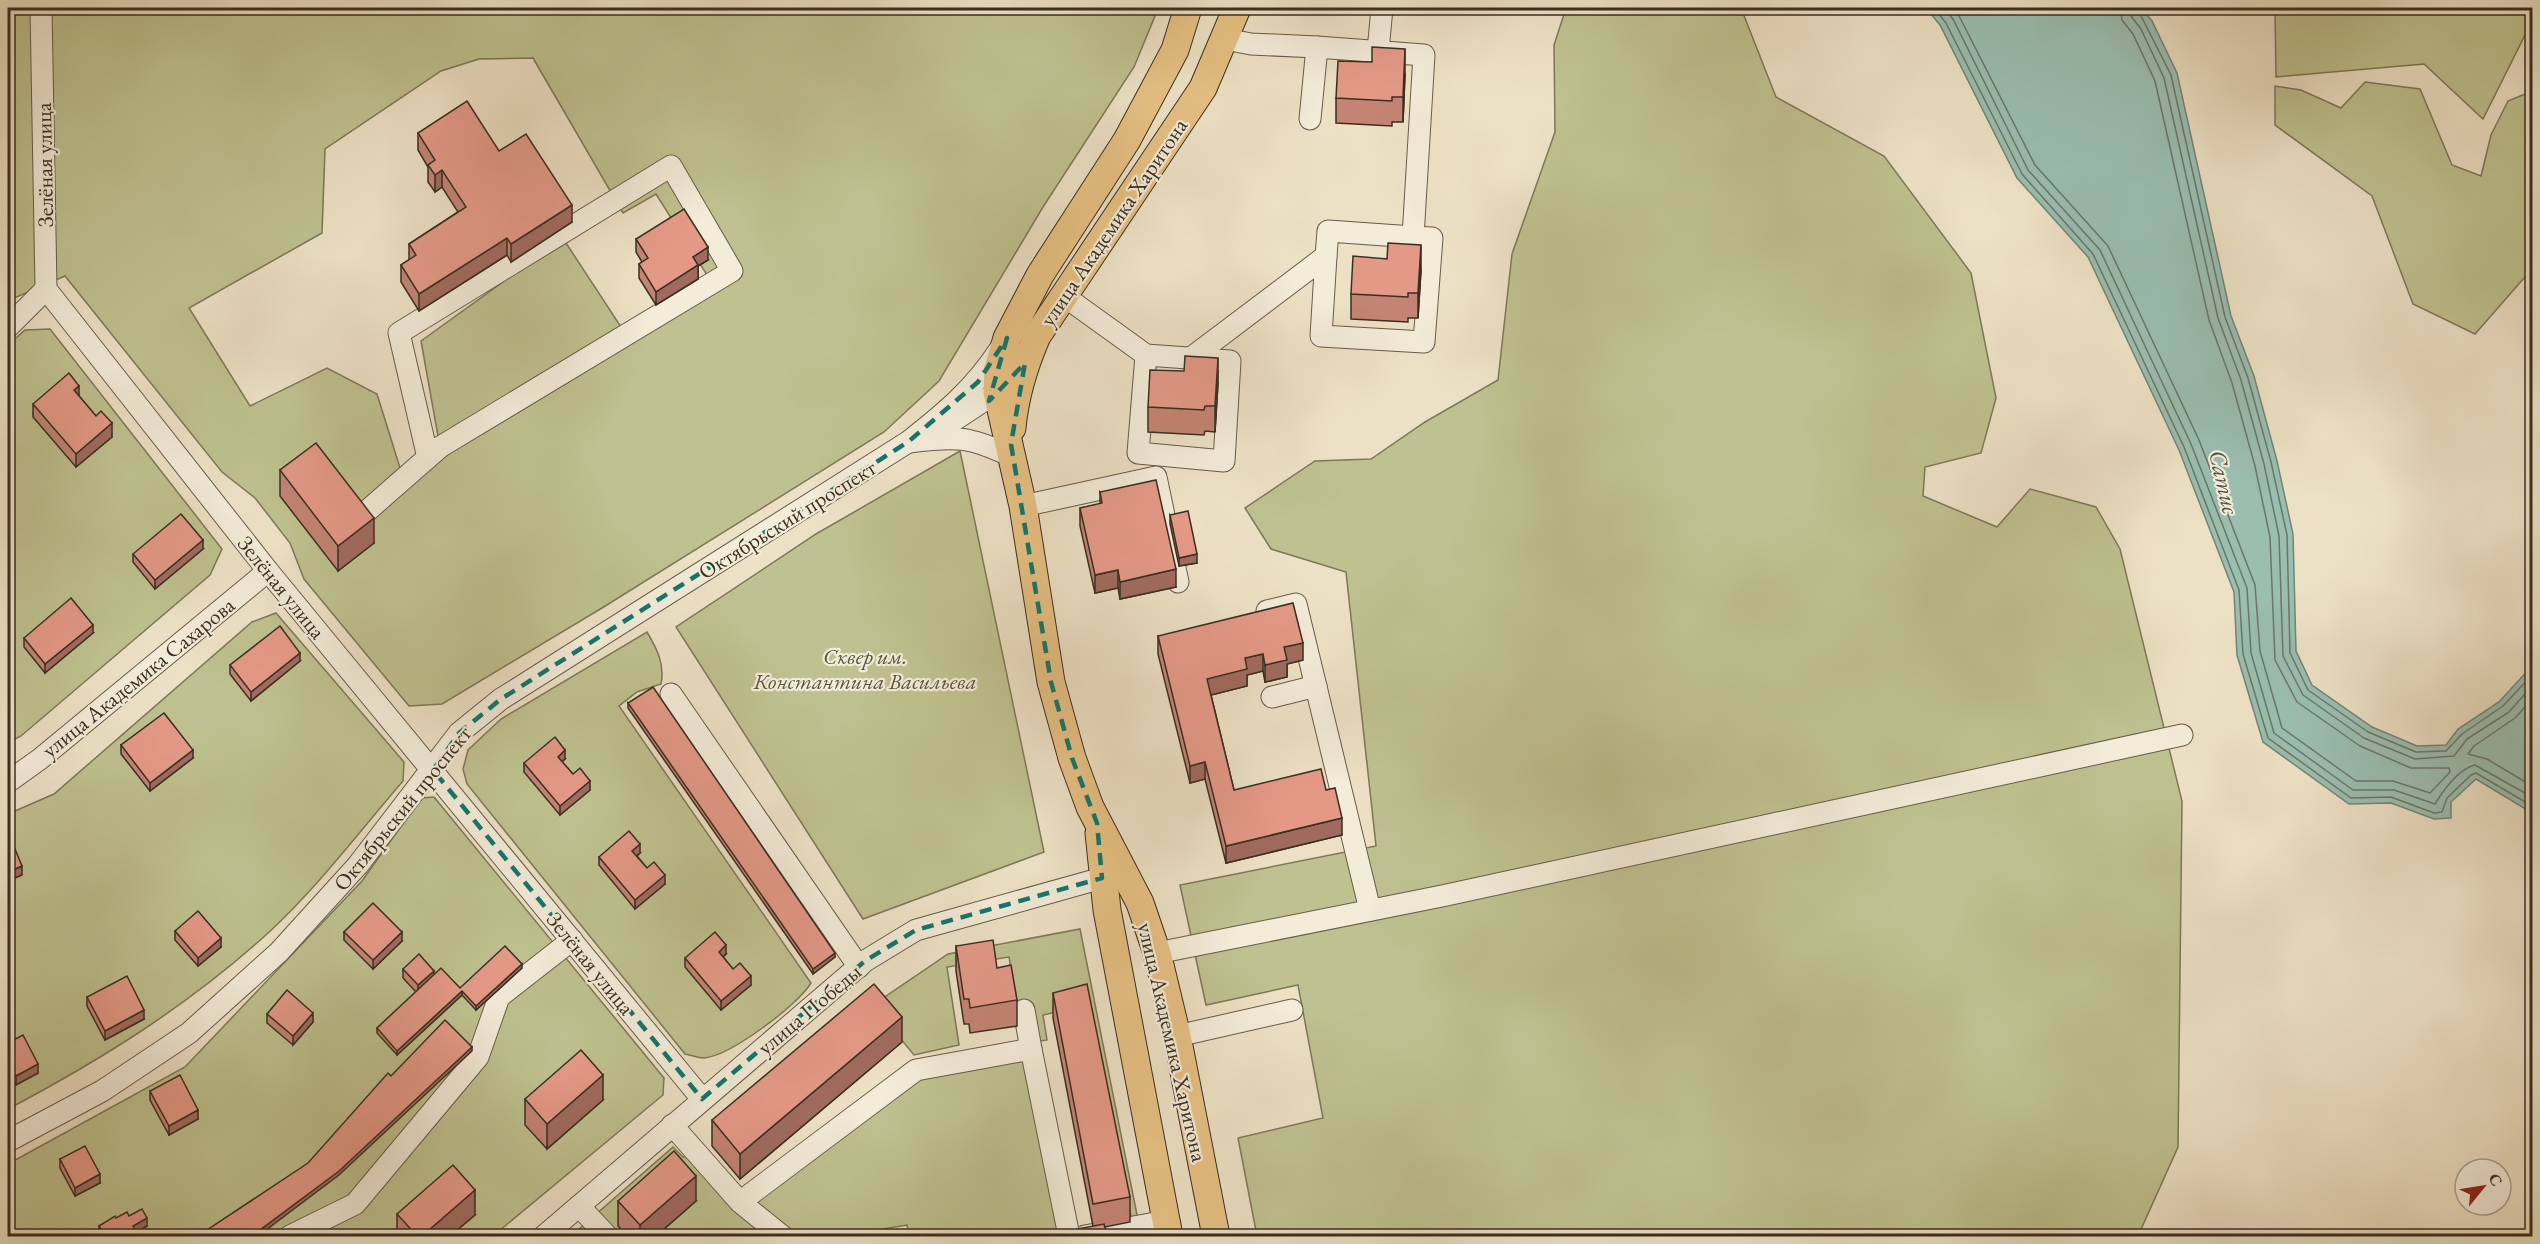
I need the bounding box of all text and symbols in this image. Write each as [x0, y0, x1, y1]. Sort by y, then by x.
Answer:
street label: Зелёная улица [29, 102, 60, 228]
street label: улица Академика Харитона [1033, 113, 1194, 332]
water label: Сатис [2202, 447, 2247, 517]
street label: Октябрьский проспект [693, 453, 882, 586]
street label: Зелёная улица [231, 530, 332, 645]
street label: улица Академика Сахарова [36, 590, 241, 764]
park label: Сквер им. Константина Васильева [753, 642, 977, 696]
street label: Октябрьский проспект [327, 720, 478, 897]
street label: Зелёная улица [540, 906, 641, 1021]
street label: улица Академика Харитона [1131, 920, 1214, 1165]
street label: улица Победы [751, 957, 867, 1061]
north arrow [2453, 1157, 2513, 1217]
text: С [2484, 1170, 2507, 1190]

